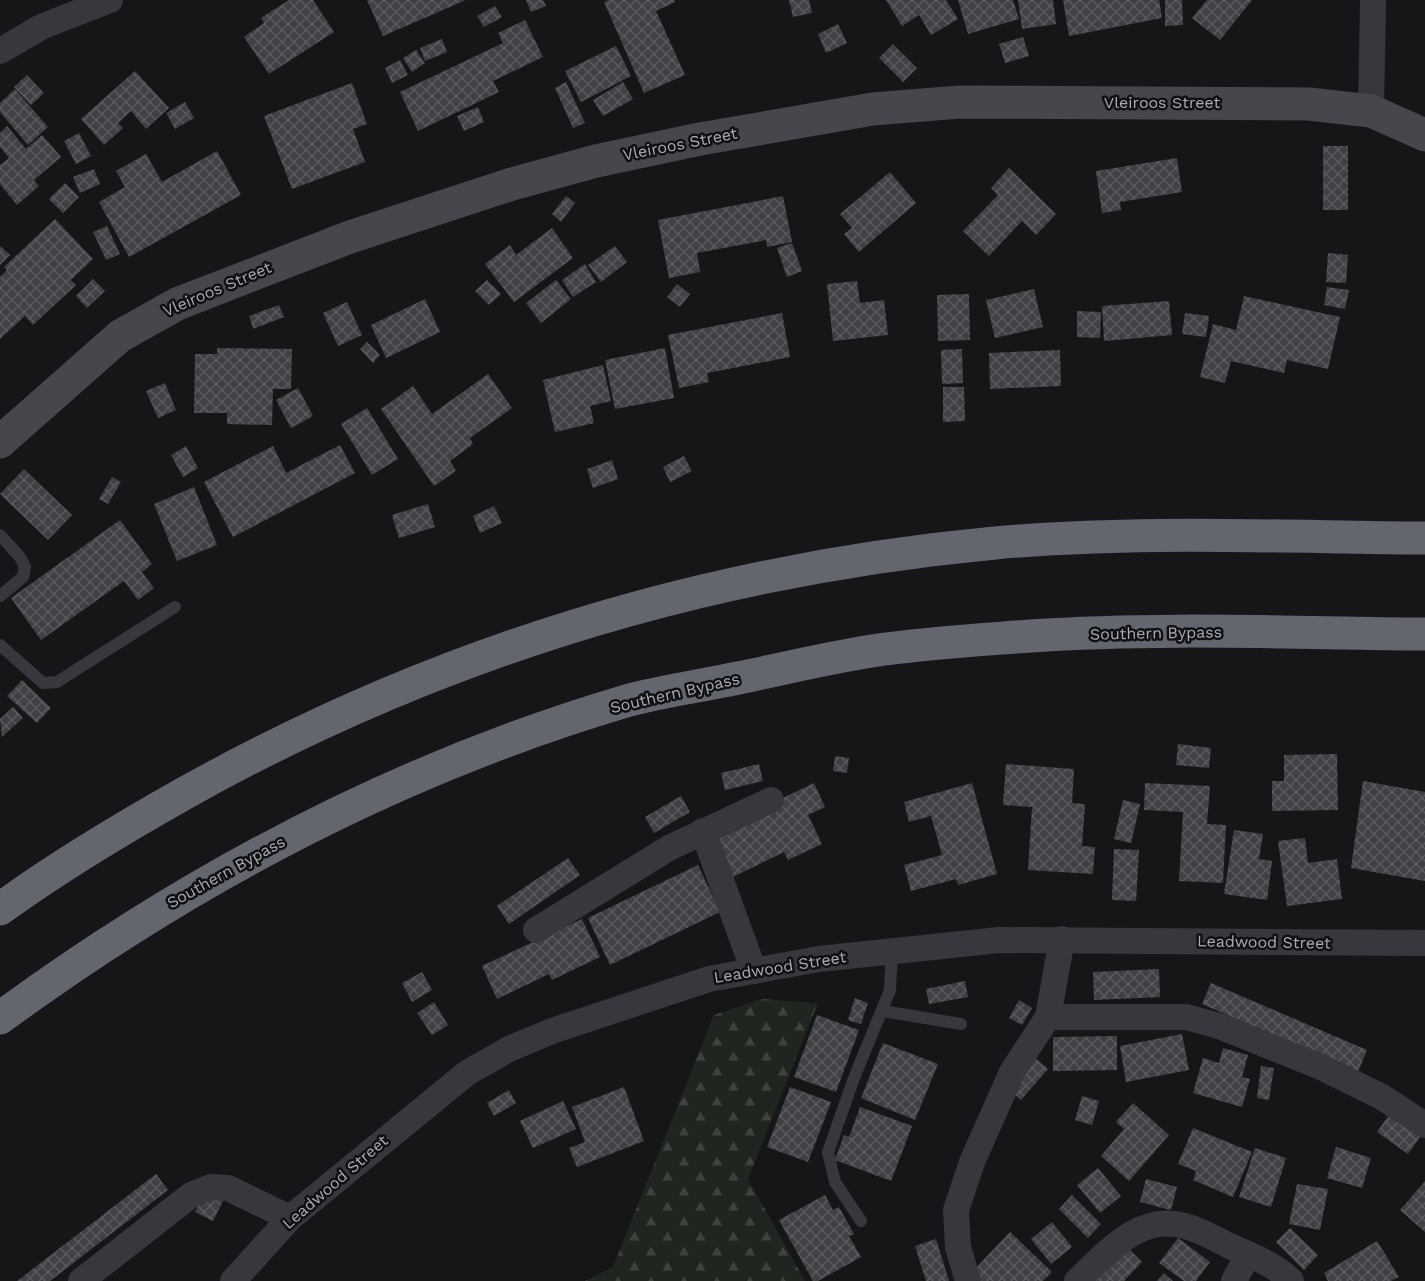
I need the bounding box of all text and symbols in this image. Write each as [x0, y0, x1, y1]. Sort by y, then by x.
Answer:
street label: Vleiroos Street [1104, 93, 1220, 112]
street label: Vleiroos Street [621, 124, 739, 164]
street label: Vleiroos Street [160, 257, 274, 320]
street label: Southern Bypass [1090, 622, 1222, 644]
street label: Southern Bypass [608, 669, 742, 717]
street label: Southern Bypass [164, 832, 288, 912]
street label: Leadwood Street [1197, 931, 1331, 953]
street label: Leadwood Street [713, 947, 848, 987]
street label: Leadwood Street [278, 1131, 392, 1233]

